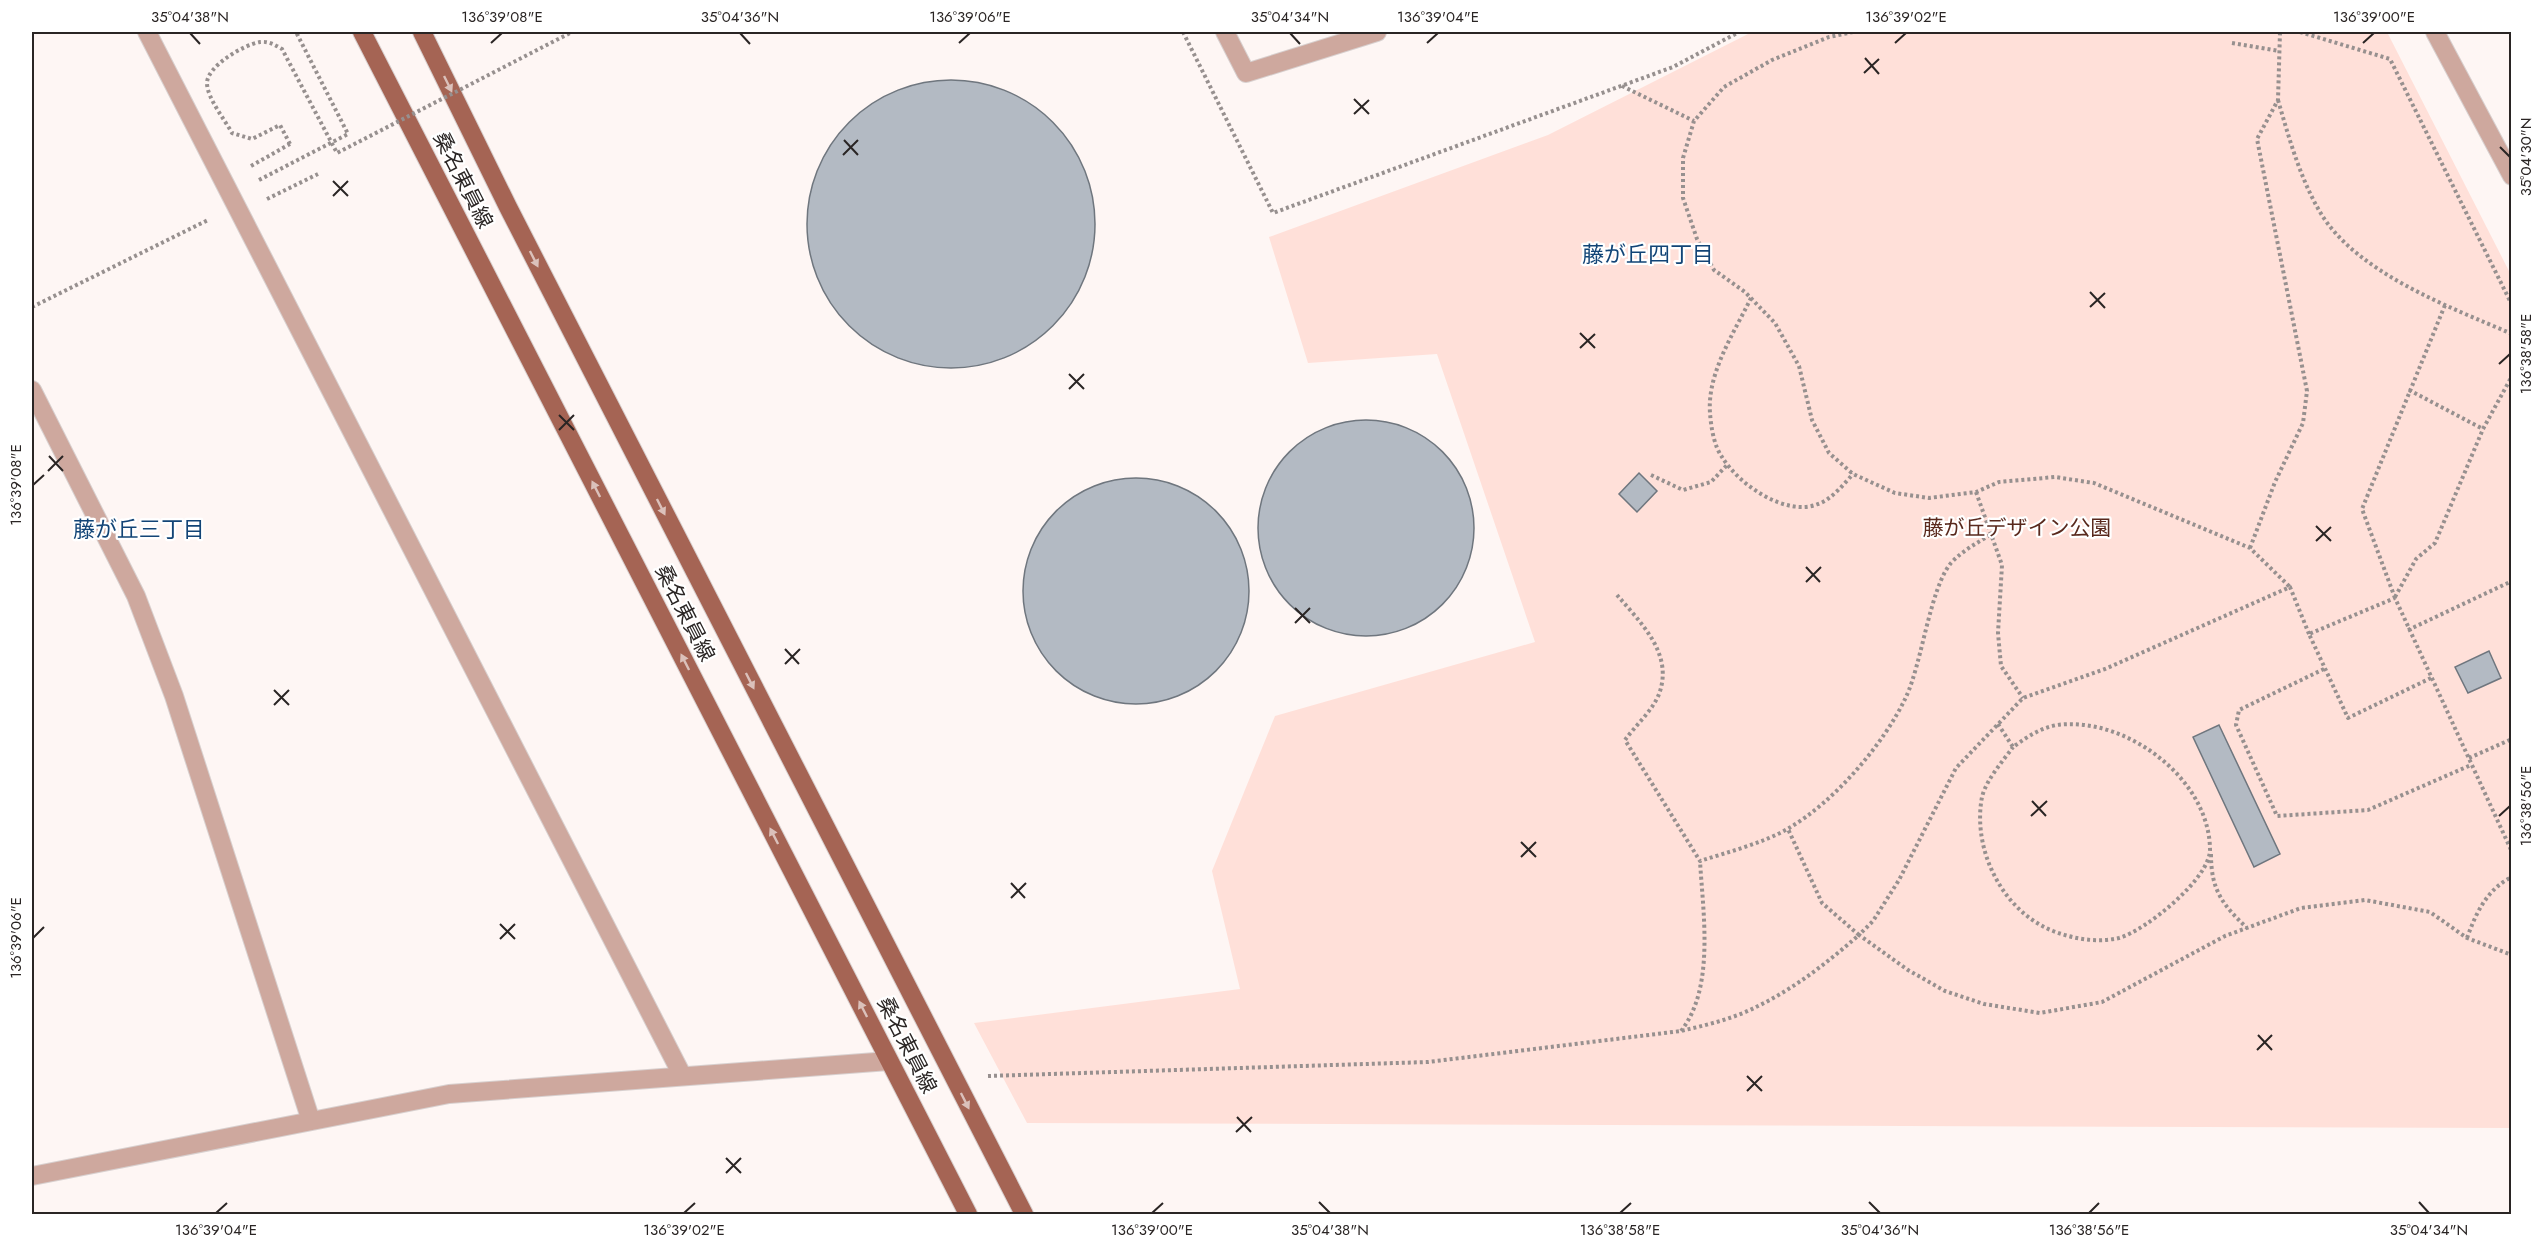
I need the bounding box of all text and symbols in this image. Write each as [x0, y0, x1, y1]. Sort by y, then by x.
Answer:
text: 35°04'38"N [151, 6, 229, 28]
text: 136°39'08"E [461, 6, 543, 28]
text: 35°04'36"N [701, 6, 779, 28]
text: 136°39'06"E [929, 6, 1011, 28]
text: 35°04'34"N [1251, 6, 1329, 28]
text: 136°39'04"E [1397, 6, 1479, 28]
text: 136°39'02"E [1865, 6, 1947, 28]
text: 136°39'00"E [2333, 6, 2415, 28]
one-way arrow [442, 75, 452, 93]
text: 35°04'30"N [2515, 118, 2537, 196]
street label: 桑名東員線 [426, 126, 500, 234]
district label: 藤が丘四丁目 [1582, 238, 1714, 270]
one-way arrow [530, 250, 539, 267]
text: 136°38'58"E [2515, 314, 2537, 394]
text: 136°39'08"E [5, 444, 27, 526]
one-way arrow [591, 480, 601, 497]
one-way arrow [656, 498, 666, 516]
district label: 藤が丘三丁目 [73, 513, 205, 545]
park label: 藤が丘デザイン公園 [1923, 513, 2112, 543]
street label: 桑名東員線 [648, 559, 722, 667]
one-way arrow [680, 654, 690, 671]
one-way arrow [746, 672, 755, 689]
text: 136°38'56"E [2515, 766, 2537, 846]
one-way arrow [769, 827, 779, 844]
text: 136°39'06"E [5, 897, 27, 979]
street label: 桑名東員線 [870, 991, 944, 1099]
one-way arrow [858, 1001, 868, 1018]
one-way arrow [960, 1092, 970, 1110]
text: 136°39'04"E [175, 1219, 257, 1241]
text: 136°39'02"E [643, 1219, 725, 1241]
text: 136°39'00"E [1111, 1219, 1193, 1241]
text: 35°04'38"N [1291, 1219, 1369, 1241]
text: 136°38'58"E [1580, 1219, 1660, 1241]
text: 35°04'36"N [1841, 1219, 1919, 1241]
text: 136°38'56"E [2049, 1219, 2129, 1241]
text: 35°04'34"N [2390, 1219, 2468, 1241]

